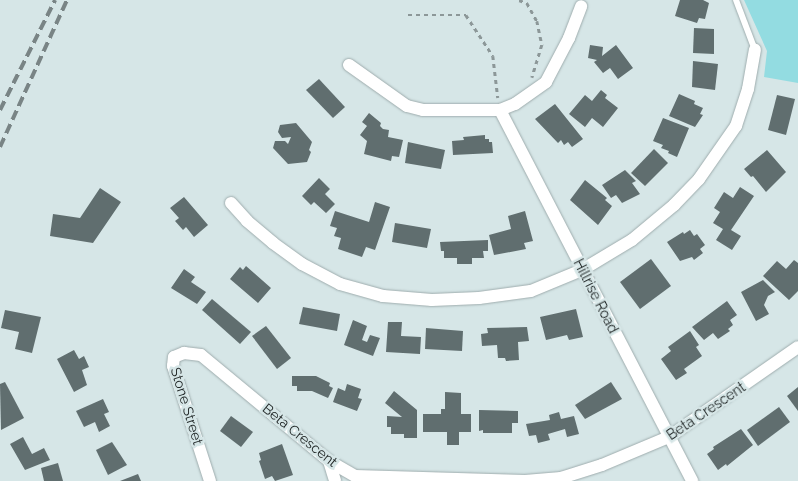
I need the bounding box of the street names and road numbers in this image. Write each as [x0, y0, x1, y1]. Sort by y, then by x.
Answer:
street label: Hillrise Road [570, 256, 622, 336]
street label: Stone Street [167, 365, 207, 447]
street label: Beta Crescent [663, 379, 749, 443]
street label: Beta Crescent [259, 400, 341, 470]

